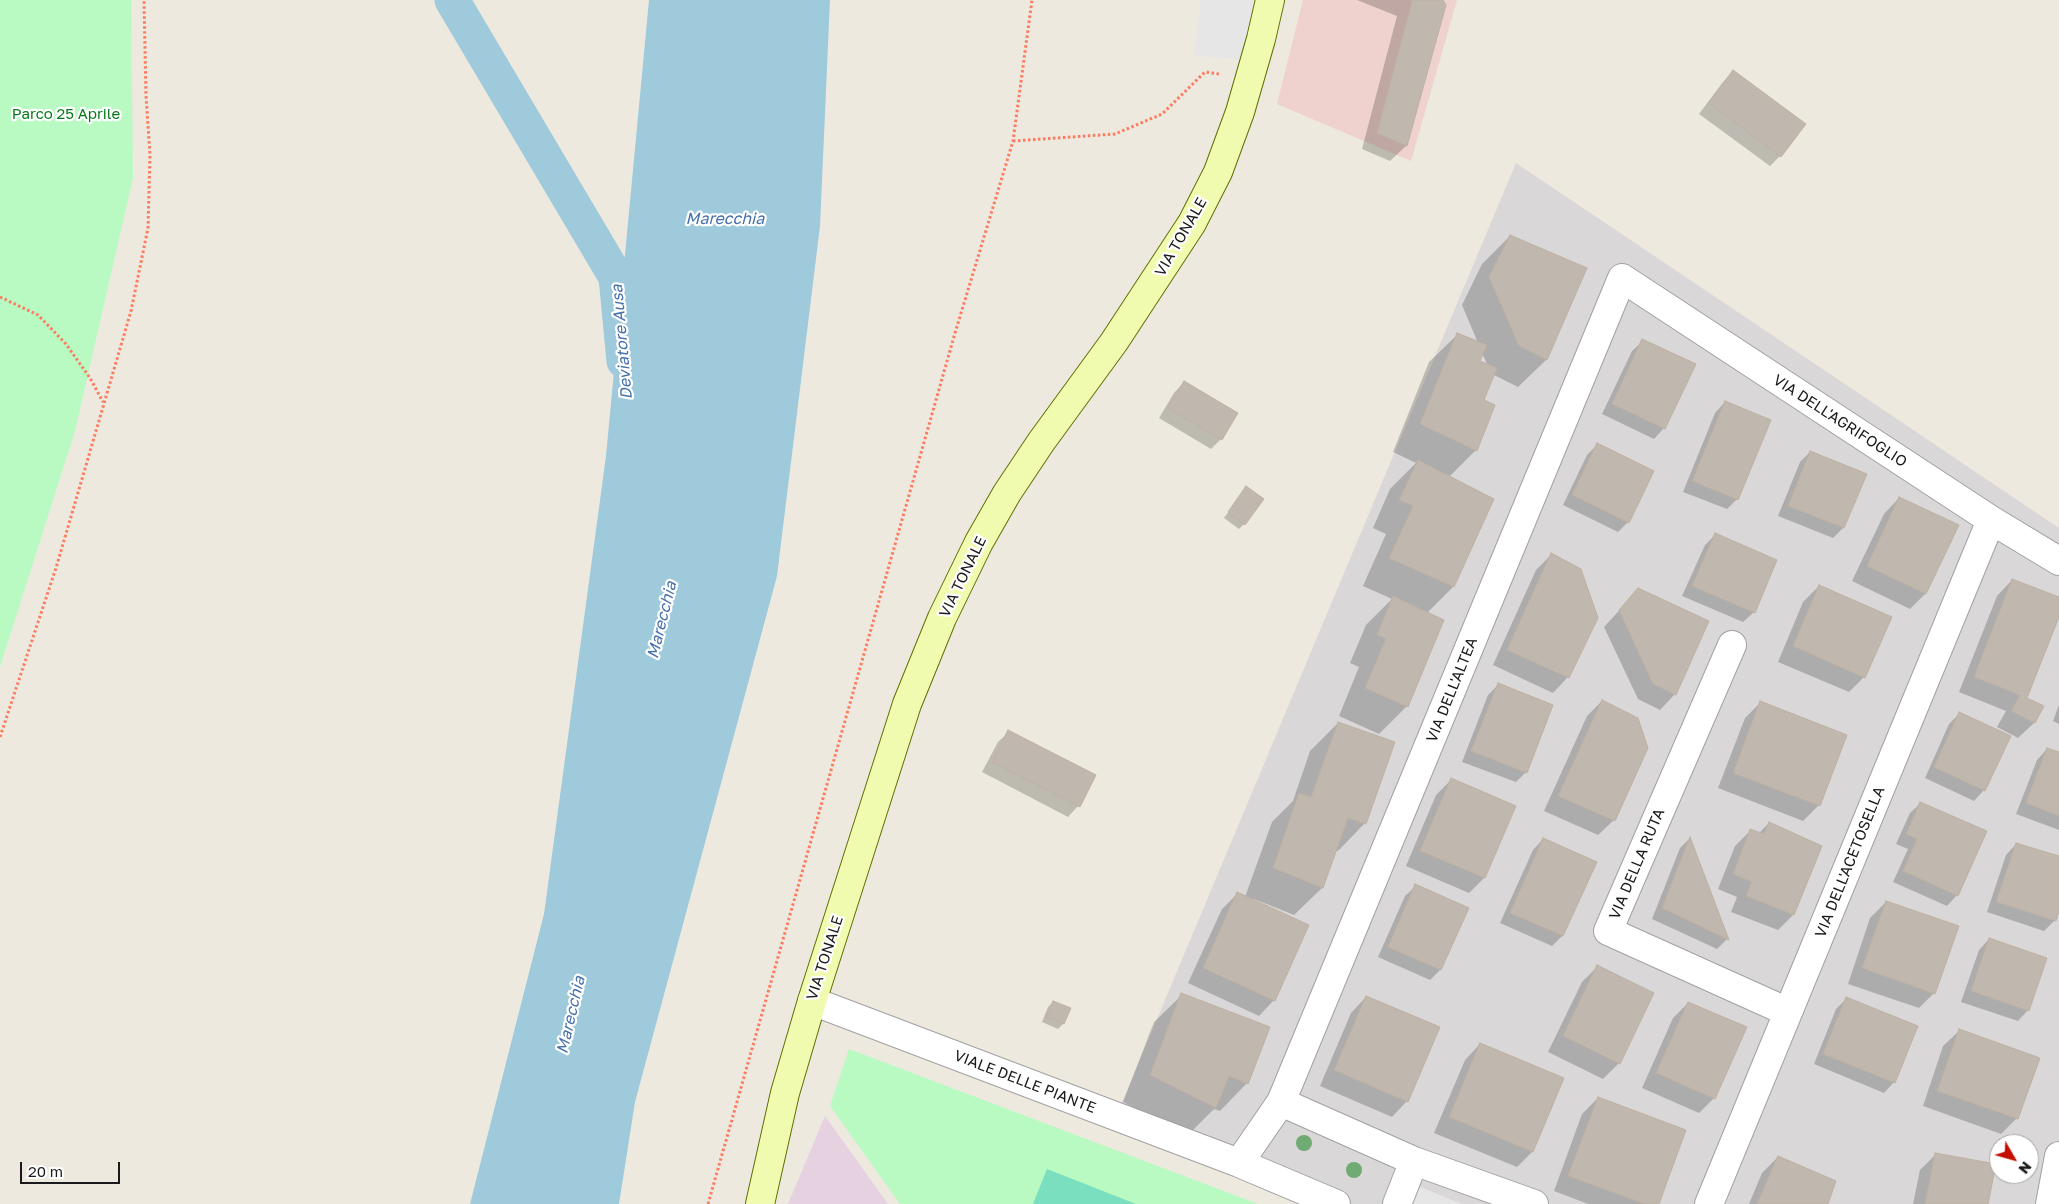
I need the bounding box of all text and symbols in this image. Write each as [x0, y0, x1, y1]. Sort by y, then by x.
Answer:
park label: Parco 25 Aprile [12, 105, 120, 123]
street label: VIA TONALE [1151, 194, 1211, 280]
water label: Marecchia [686, 209, 764, 229]
water label: Deviatore Ausa [607, 284, 637, 400]
street label: VIA DELL'AGRIFOGLIO [1770, 371, 1910, 471]
street label: VIA TONALE [936, 534, 990, 620]
water label: Marecchia [643, 579, 681, 661]
street label: VIA DELL'ALTEA [1423, 635, 1481, 745]
street label: VIA DELL'ACETOSELLA [1811, 784, 1889, 940]
street label: VIA DELLA RUTA [1606, 806, 1668, 922]
street label: VIA TONALE [803, 913, 847, 1003]
water label: Marecchia [553, 974, 589, 1056]
street label: VIALE DELLE PIANTE [952, 1047, 1098, 1117]
north arrow [1989, 1134, 2039, 1184]
scale bar [22, 1152, 122, 1184]
text: N [2015, 1158, 2035, 1177]
text: 20 m [28, 1162, 63, 1180]

